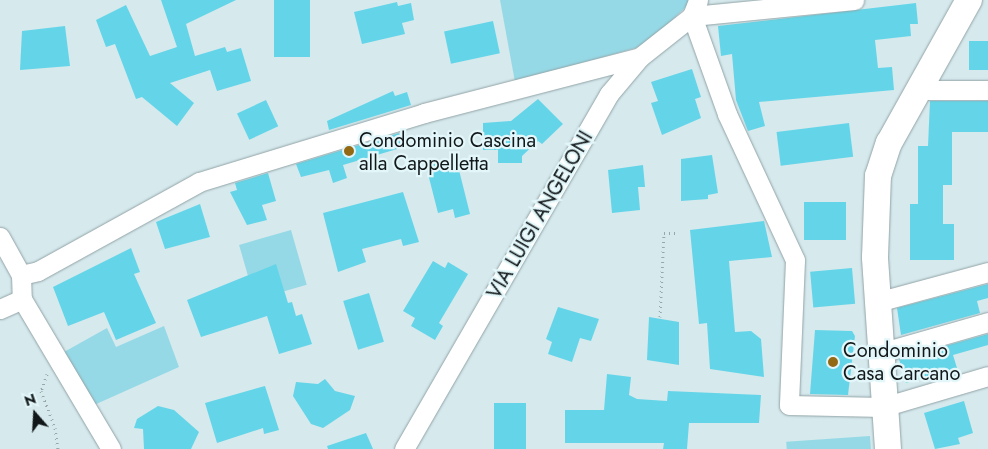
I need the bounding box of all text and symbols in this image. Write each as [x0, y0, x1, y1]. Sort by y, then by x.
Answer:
street label: VIA LUIGI ANGELONI [482, 127, 598, 303]
place label: Condominio Cascina alla Cappelletta [359, 128, 536, 175]
marker: Condominio Cascina alla Cappelletta [343, 145, 355, 157]
place label: Condominio Casa Carcano [843, 339, 960, 386]
marker: Condominio Casa Carcano [827, 356, 839, 368]
north arrow [10, 389, 60, 439]
text: N [22, 389, 39, 411]

